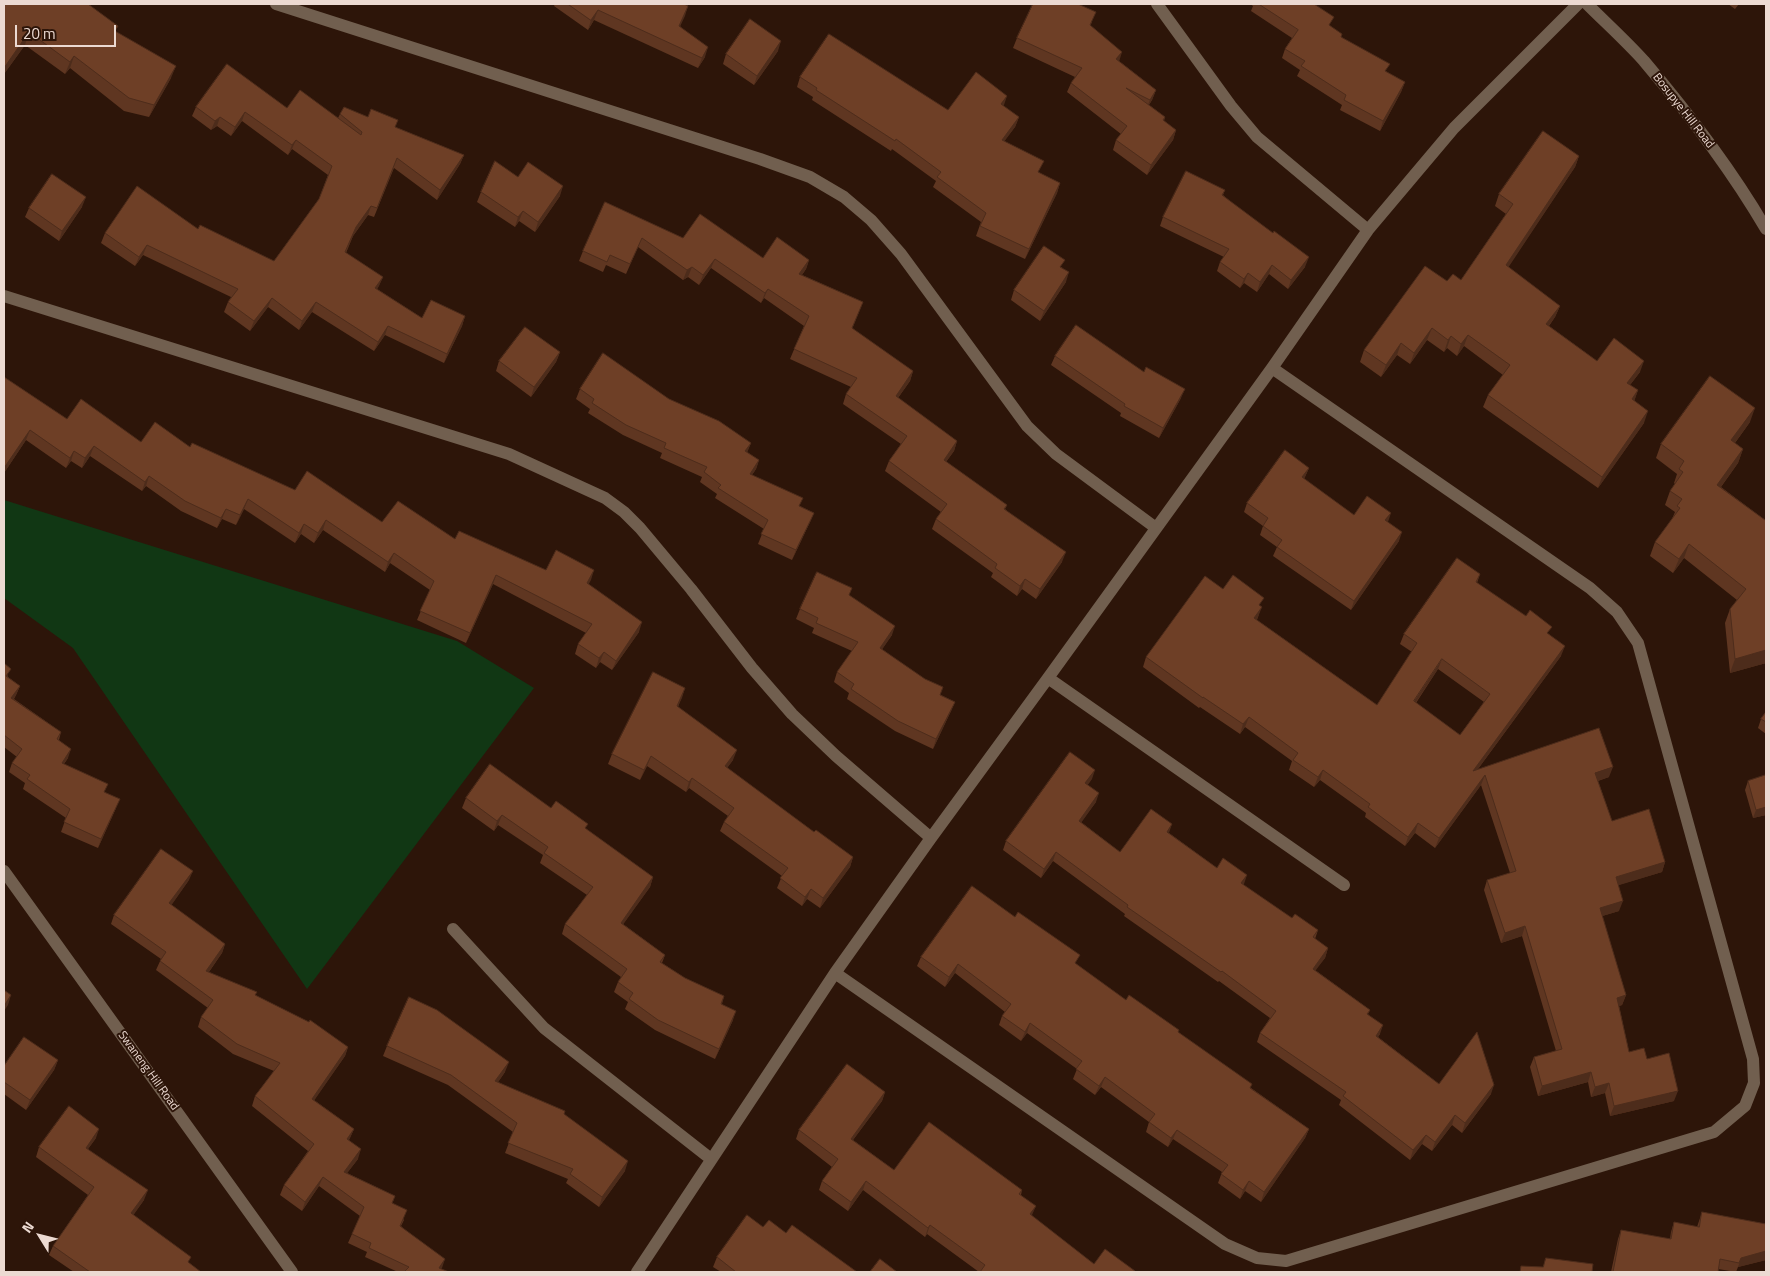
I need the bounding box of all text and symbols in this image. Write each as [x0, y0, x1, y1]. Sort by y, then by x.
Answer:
scale bar [18, 15, 119, 47]
text: 20 m [23, 22, 56, 45]
street label: Bosupye Hill Road [1649, 71, 1717, 151]
street label: Swaneng Hill Road [115, 1029, 181, 1113]
north arrow [15, 1211, 65, 1261]
text: N [16, 1217, 39, 1237]

